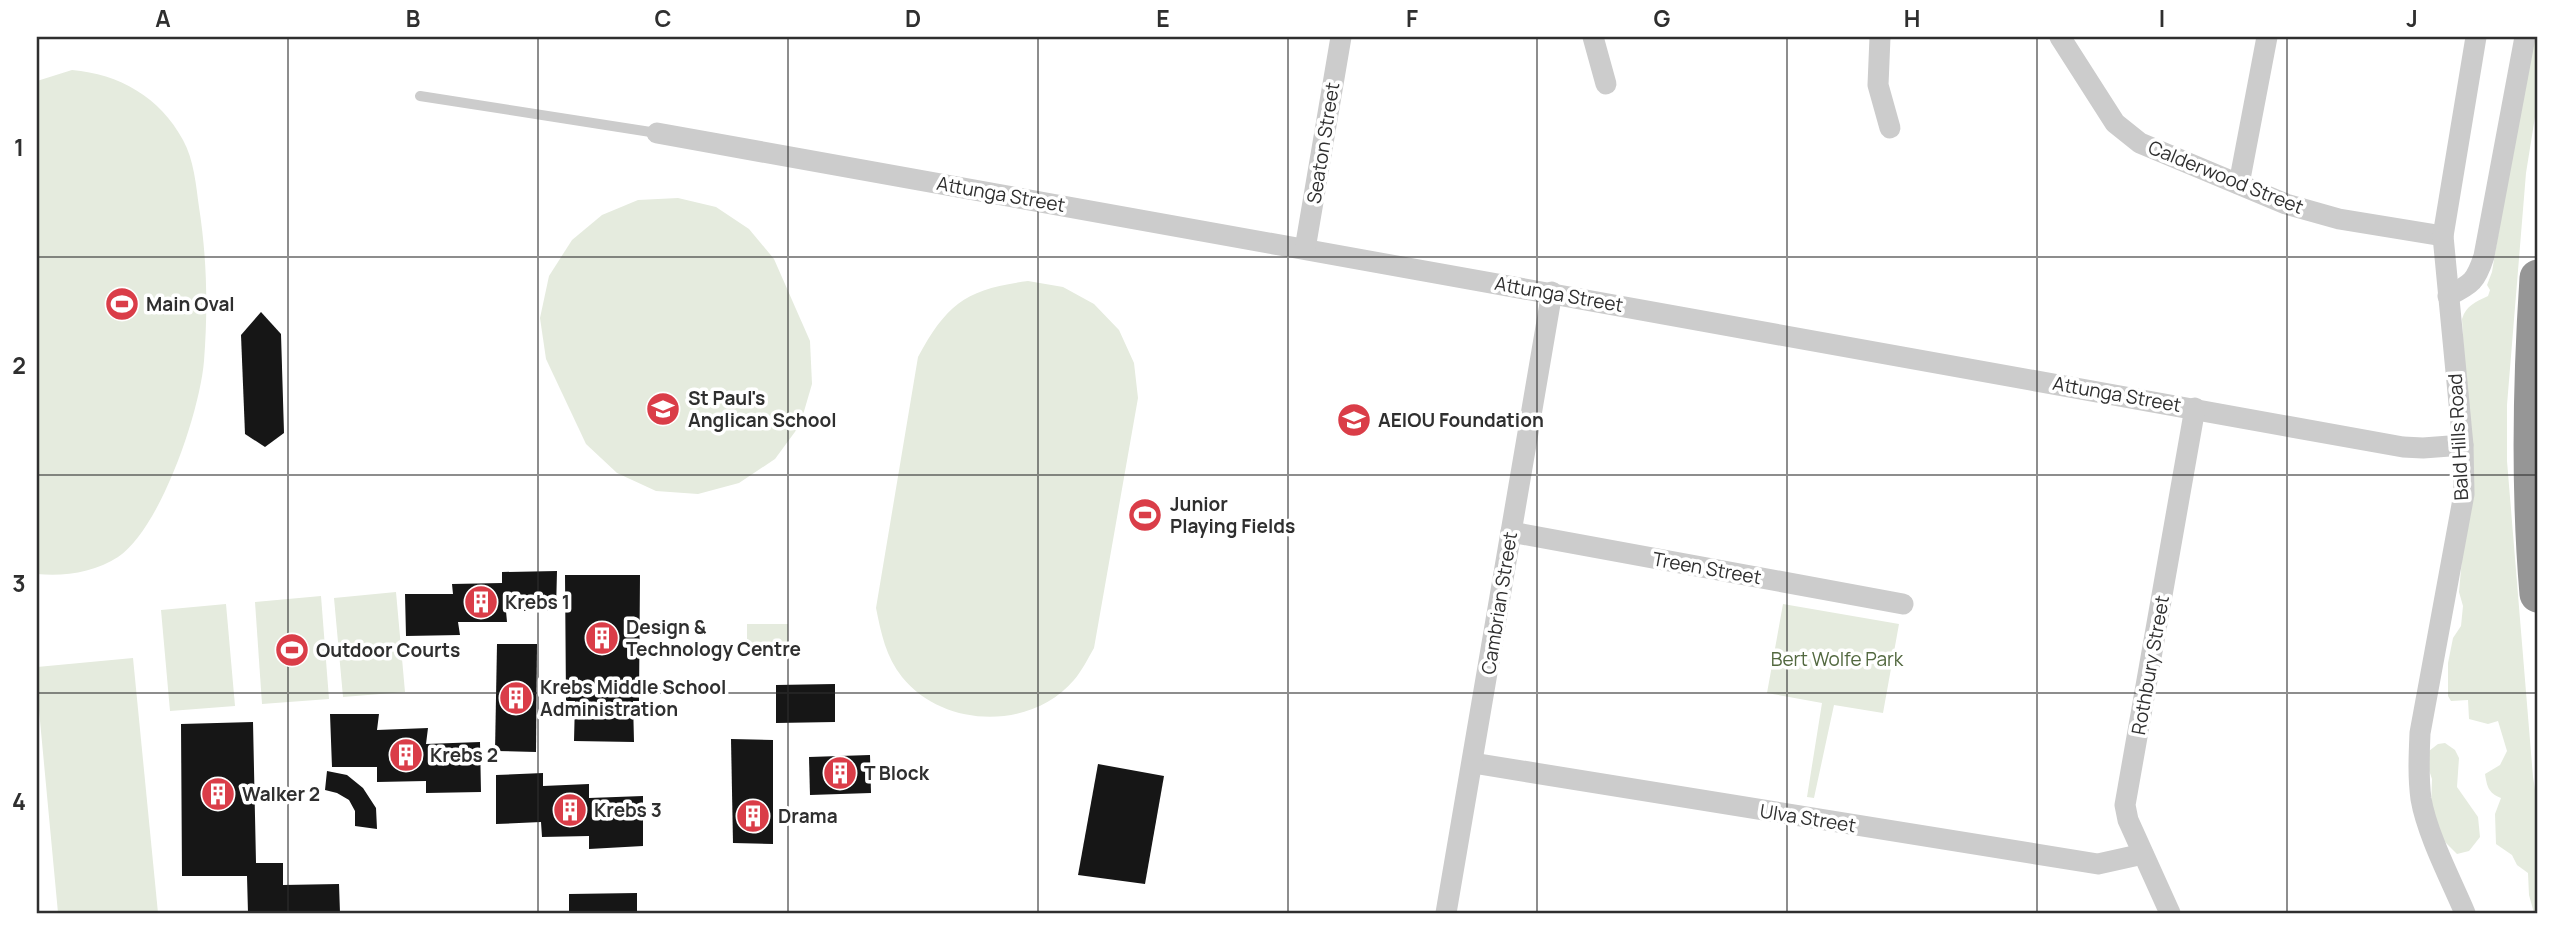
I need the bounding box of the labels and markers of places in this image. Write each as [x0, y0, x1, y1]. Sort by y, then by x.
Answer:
sports icon: Main Oval [103, 285, 141, 323]
place label: Main Oval [146, 291, 235, 317]
place label: St Paul's Anglican School [688, 385, 837, 433]
school or university icon: St Paul's Anglican School [644, 390, 682, 428]
school or university icon: AEIOU Foundation [1335, 401, 1373, 439]
place label: AEIOU Foundation [1378, 407, 1544, 433]
place label: Junior Playing Fields [1170, 491, 1295, 539]
sports icon: Junior Playing Fields [1126, 496, 1164, 534]
building icon: Krebs 1 [462, 583, 500, 621]
place label: Krebs 1 [505, 589, 570, 615]
place label: Design & Technology Centre [626, 614, 801, 662]
building icon: Design & Technology Centre [583, 619, 621, 657]
sports icon: Outdoor Courts [273, 631, 311, 669]
place label: Outdoor Courts [316, 637, 460, 663]
place label: Krebs Middle School Administration [540, 674, 726, 722]
building icon: Krebs Middle School Administration [497, 679, 535, 717]
building icon: Krebs 2 [387, 736, 425, 774]
place label: Krebs 2 [430, 742, 498, 768]
building icon: T Block [821, 754, 859, 792]
place label: T Block [864, 760, 930, 786]
building icon: Walker 2 [199, 775, 237, 813]
place label: Walker 2 [242, 781, 320, 807]
building icon: Krebs 3 [551, 791, 589, 829]
place label: Krebs 3 [594, 797, 662, 823]
building icon: Drama [734, 797, 772, 835]
place label: Drama [778, 803, 838, 829]

